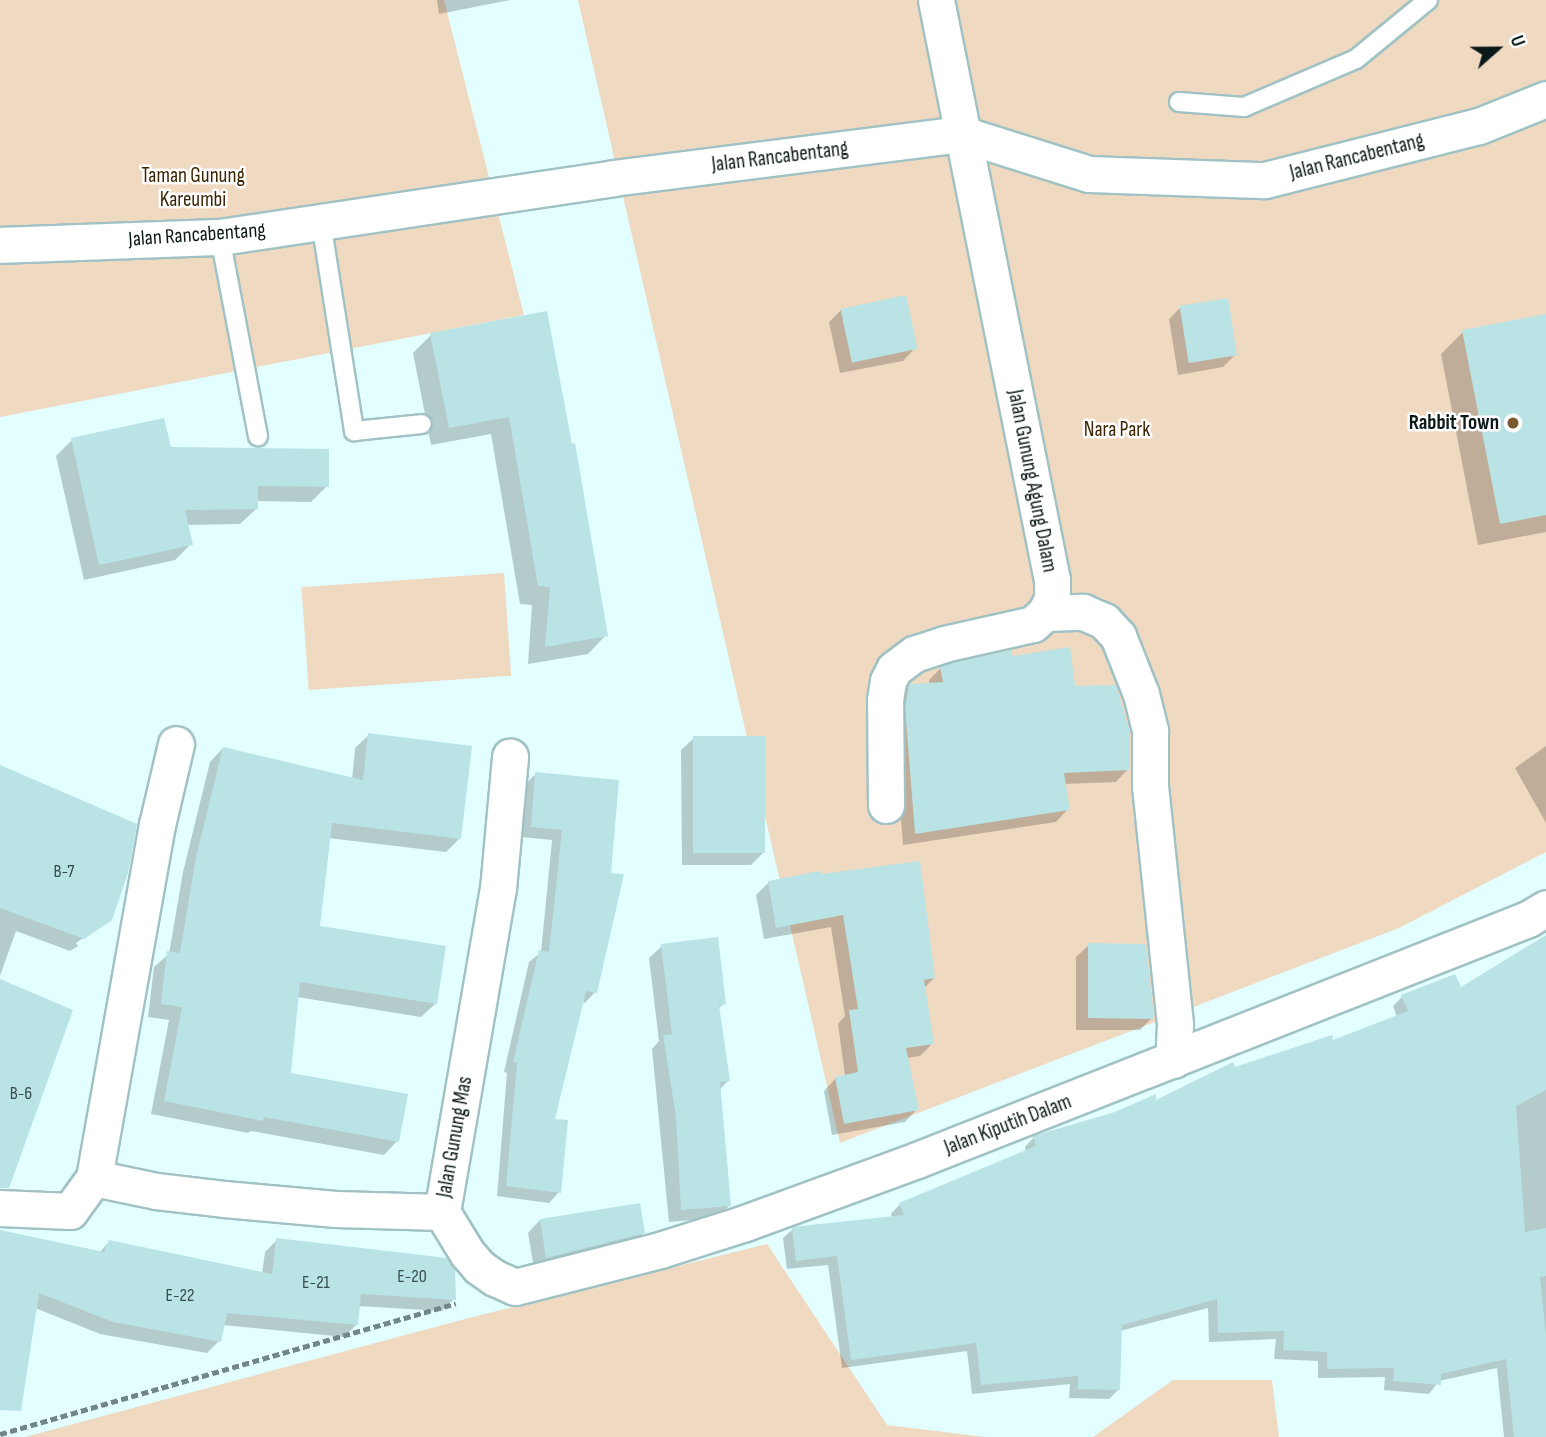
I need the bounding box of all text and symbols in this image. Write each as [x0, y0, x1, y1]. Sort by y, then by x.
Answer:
north arrow [1462, 14, 1532, 84]
text: U [1505, 33, 1530, 50]
street label: Jalan Rancabentang [1287, 128, 1427, 186]
street label: Jalan Rancabentang [710, 136, 850, 178]
park label: Taman Gunung Kareumbi [141, 163, 245, 213]
street label: Jalan Rancabentang [128, 218, 266, 252]
street label: Jalan Gunung Agung Dalam [1002, 388, 1062, 574]
place label: Rabbit Town [1409, 410, 1499, 436]
marker: Rabbit Town [1505, 415, 1521, 431]
park label: Nara Park [1084, 417, 1150, 443]
house number: B-7 [53, 861, 75, 883]
street label: Jalan Gunung Mas [432, 1074, 478, 1200]
house number: B-6 [10, 1083, 32, 1105]
street label: Jalan Kiputih Dalam [941, 1089, 1075, 1161]
house number: E-20 [397, 1266, 427, 1288]
house number: E-21 [302, 1272, 330, 1294]
house number: E-22 [166, 1285, 194, 1307]

